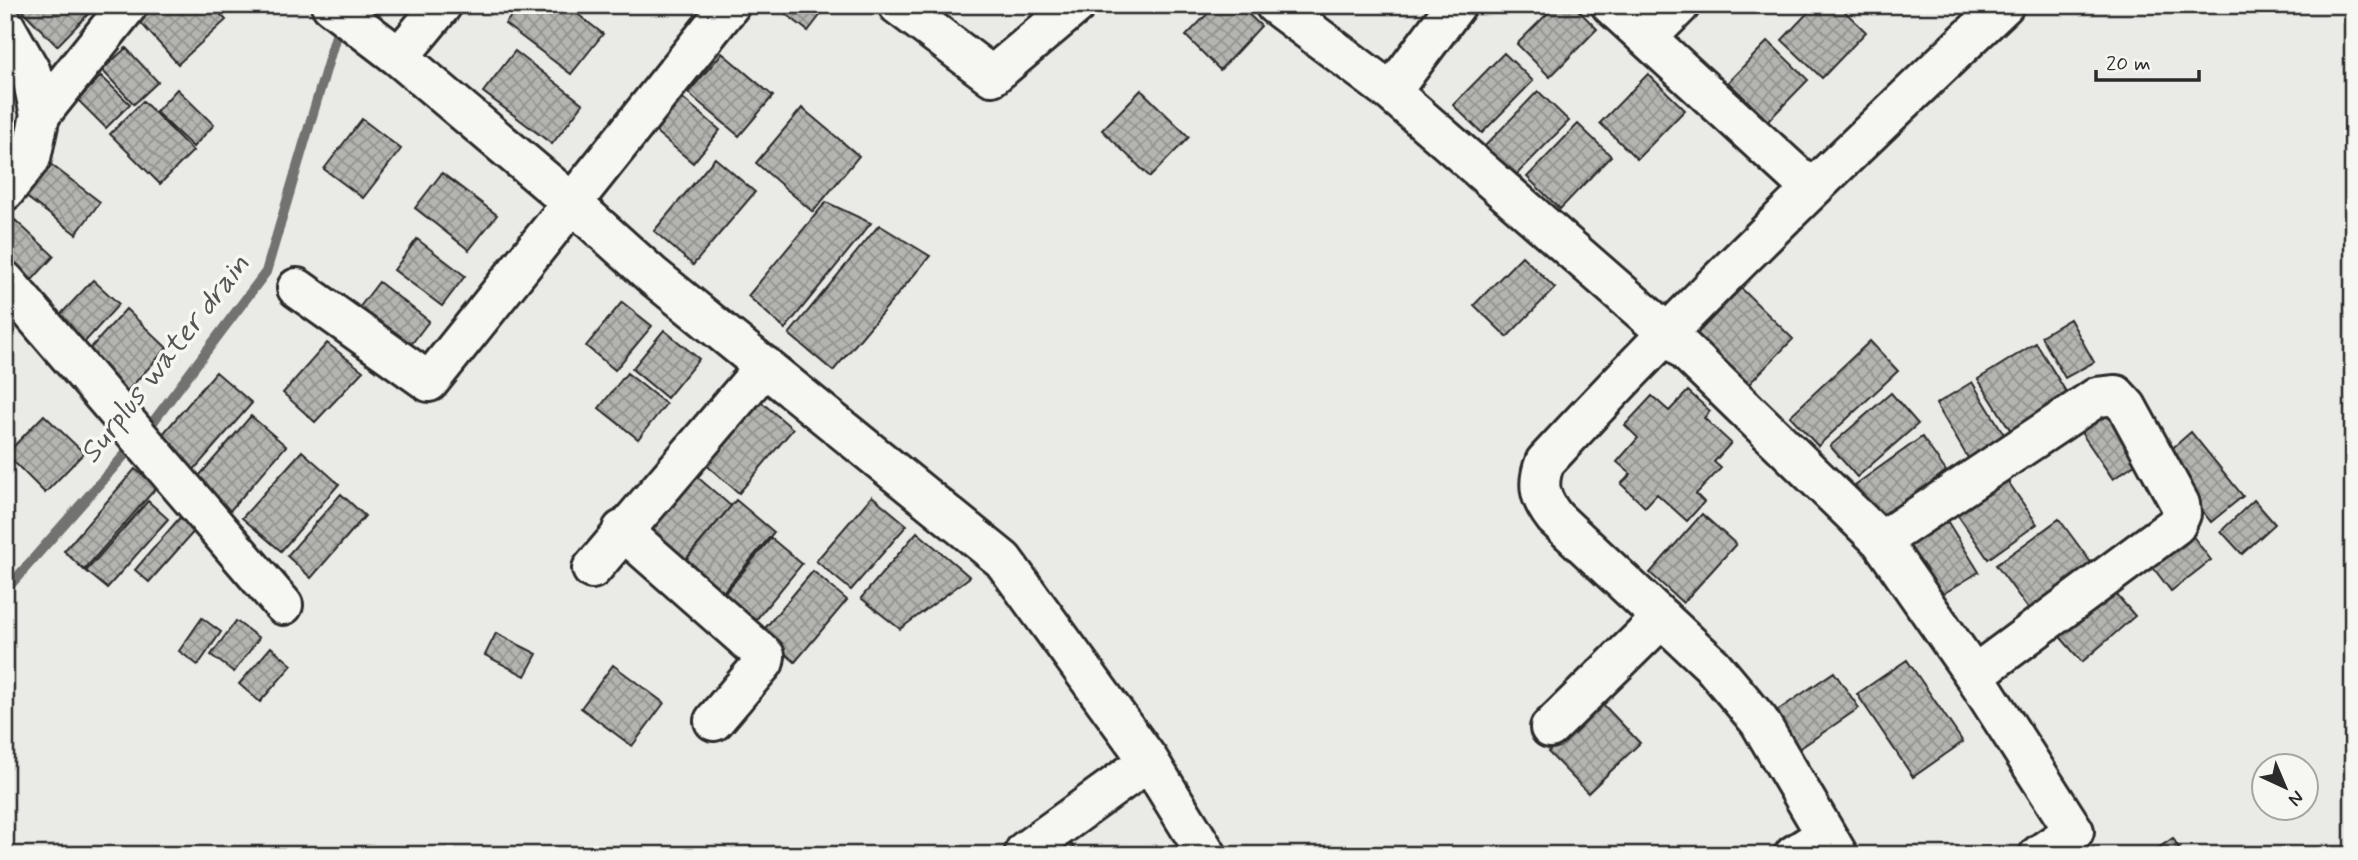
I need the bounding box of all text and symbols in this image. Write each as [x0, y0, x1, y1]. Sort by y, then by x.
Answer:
scale bar [2096, 38, 2199, 82]
text: 20 m [2106, 50, 2151, 78]
water label: Surplus water drain [71, 246, 259, 471]
north arrow [2250, 752, 2320, 822]
text: N [2283, 785, 2309, 812]

